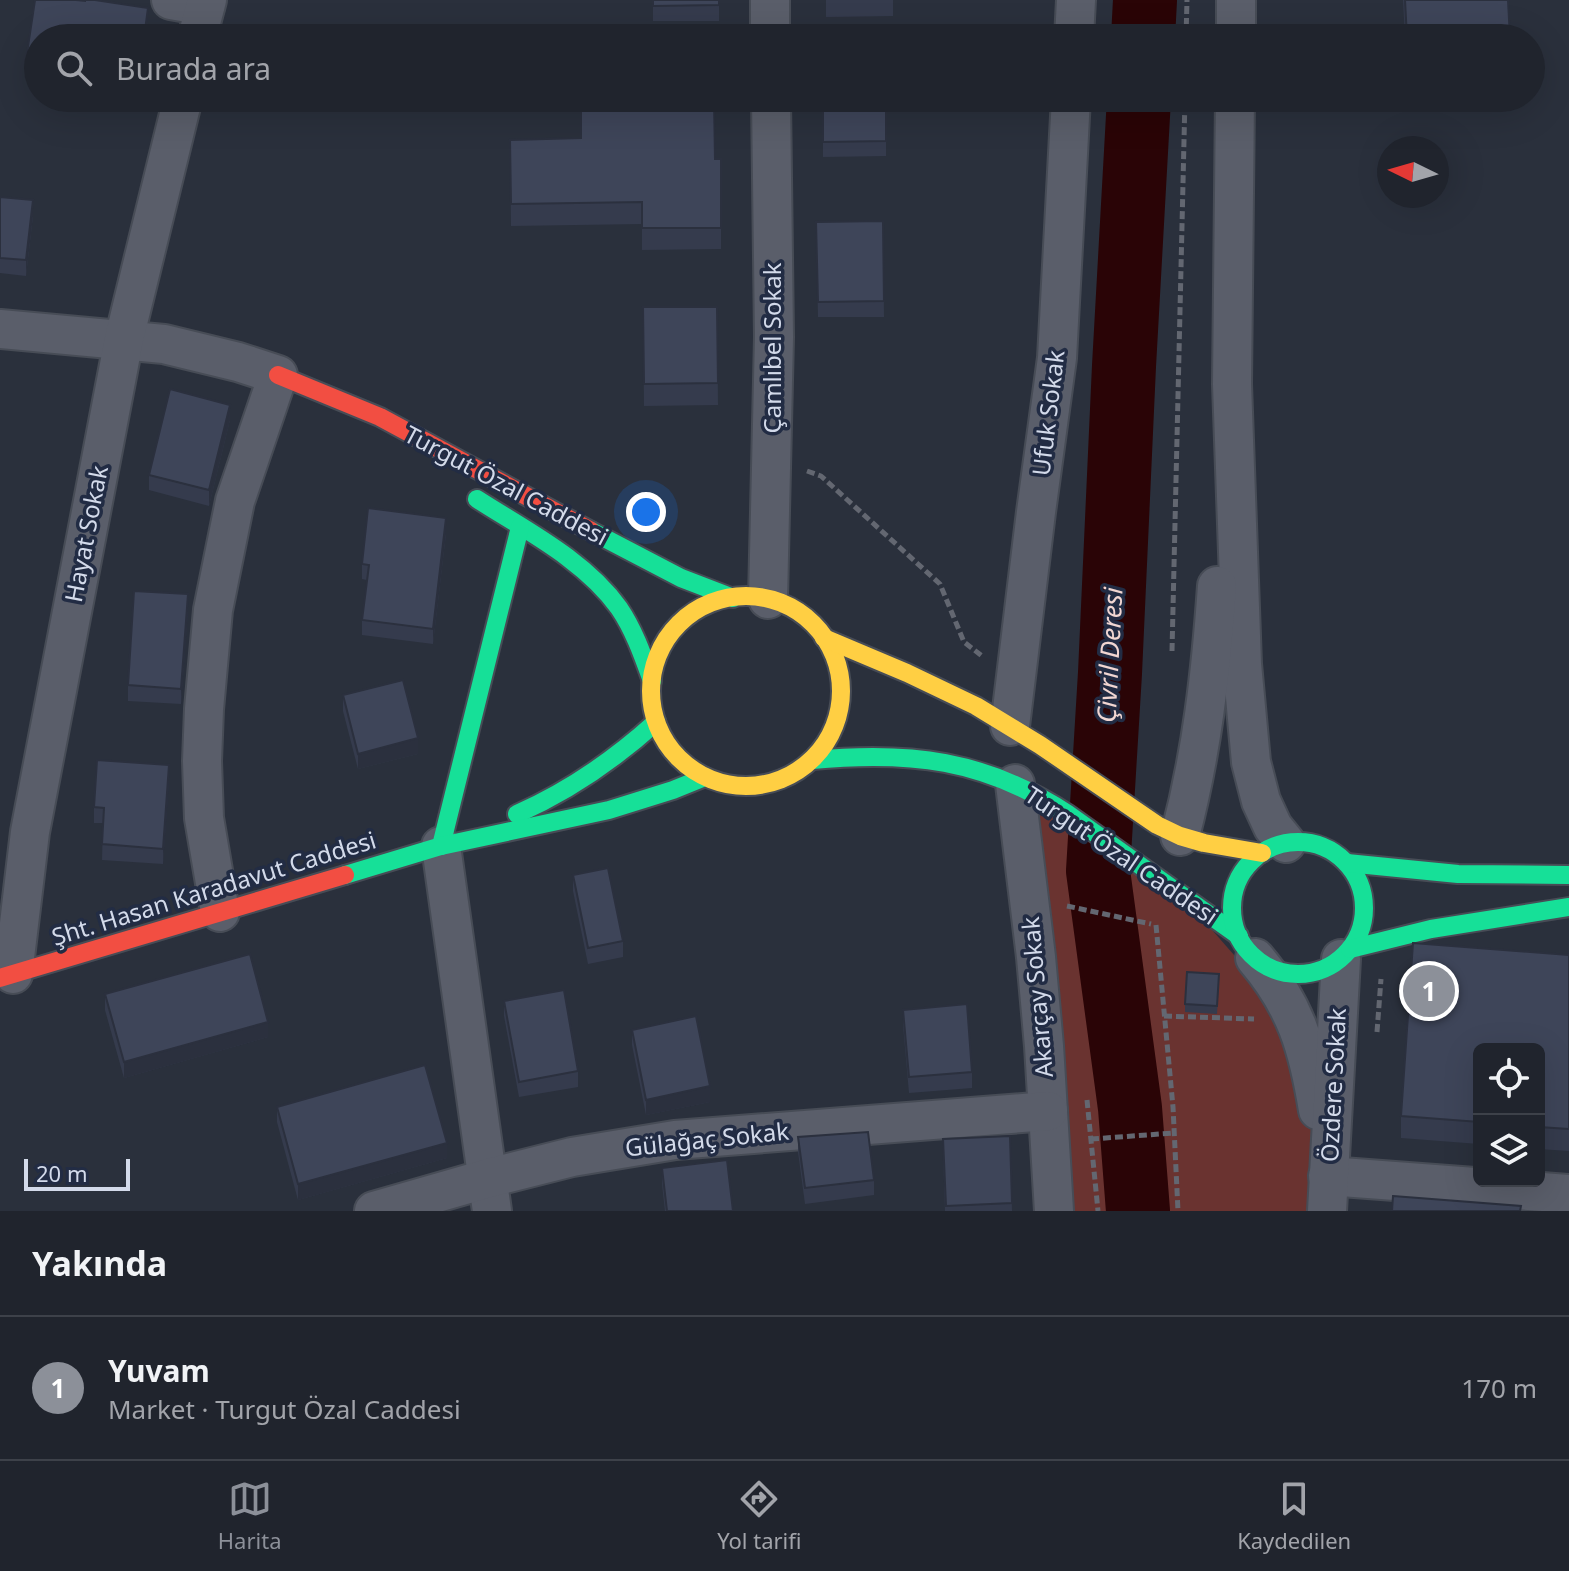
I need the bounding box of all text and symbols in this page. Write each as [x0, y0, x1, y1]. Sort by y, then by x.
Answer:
search box [24, 24, 1545, 112]
icon: search [52, 46, 96, 90]
text: Burada ara [116, 48, 271, 89]
north arrow [1377, 136, 1449, 208]
street label: Çamlıbel Sokak [755, 262, 788, 433]
street label: Ufuk Sokak [1023, 348, 1072, 478]
street label: Turgut Özal Caddesi [399, 417, 614, 552]
street label: Hayat Sokak [56, 462, 115, 605]
your location [626, 492, 666, 532]
water label: Çivril Deresi [1087, 585, 1131, 724]
street label: Turgut Özal Caddesi [1019, 778, 1225, 932]
street label: Şht. Hasan Karadavut Caddesi [47, 822, 380, 953]
street label: Akarçay Sokak [1013, 915, 1060, 1079]
pin: 1 [1403, 961, 1455, 1021]
street label: Özdere Sokak [1312, 1007, 1353, 1163]
map controls [1473, 1043, 1545, 1187]
button: locate [1473, 1043, 1545, 1115]
street label: Gülağaç Sokak [623, 1113, 791, 1164]
button: layers [1473, 1115, 1545, 1187]
scale bar [24, 1155, 130, 1191]
text: 20 m [36, 1158, 87, 1188]
text: Yakında [32, 1240, 167, 1286]
text: Yuvam [108, 1350, 210, 1391]
text: 1 [51, 1370, 65, 1406]
text: 170 m [1461, 1370, 1537, 1406]
text: Market · Turgut Özal Caddesi [108, 1391, 461, 1427]
tab: Harita [218, 1477, 282, 1555]
tab: Yol tarifi [717, 1477, 802, 1555]
tab: Kaydedilen [1237, 1477, 1351, 1555]

